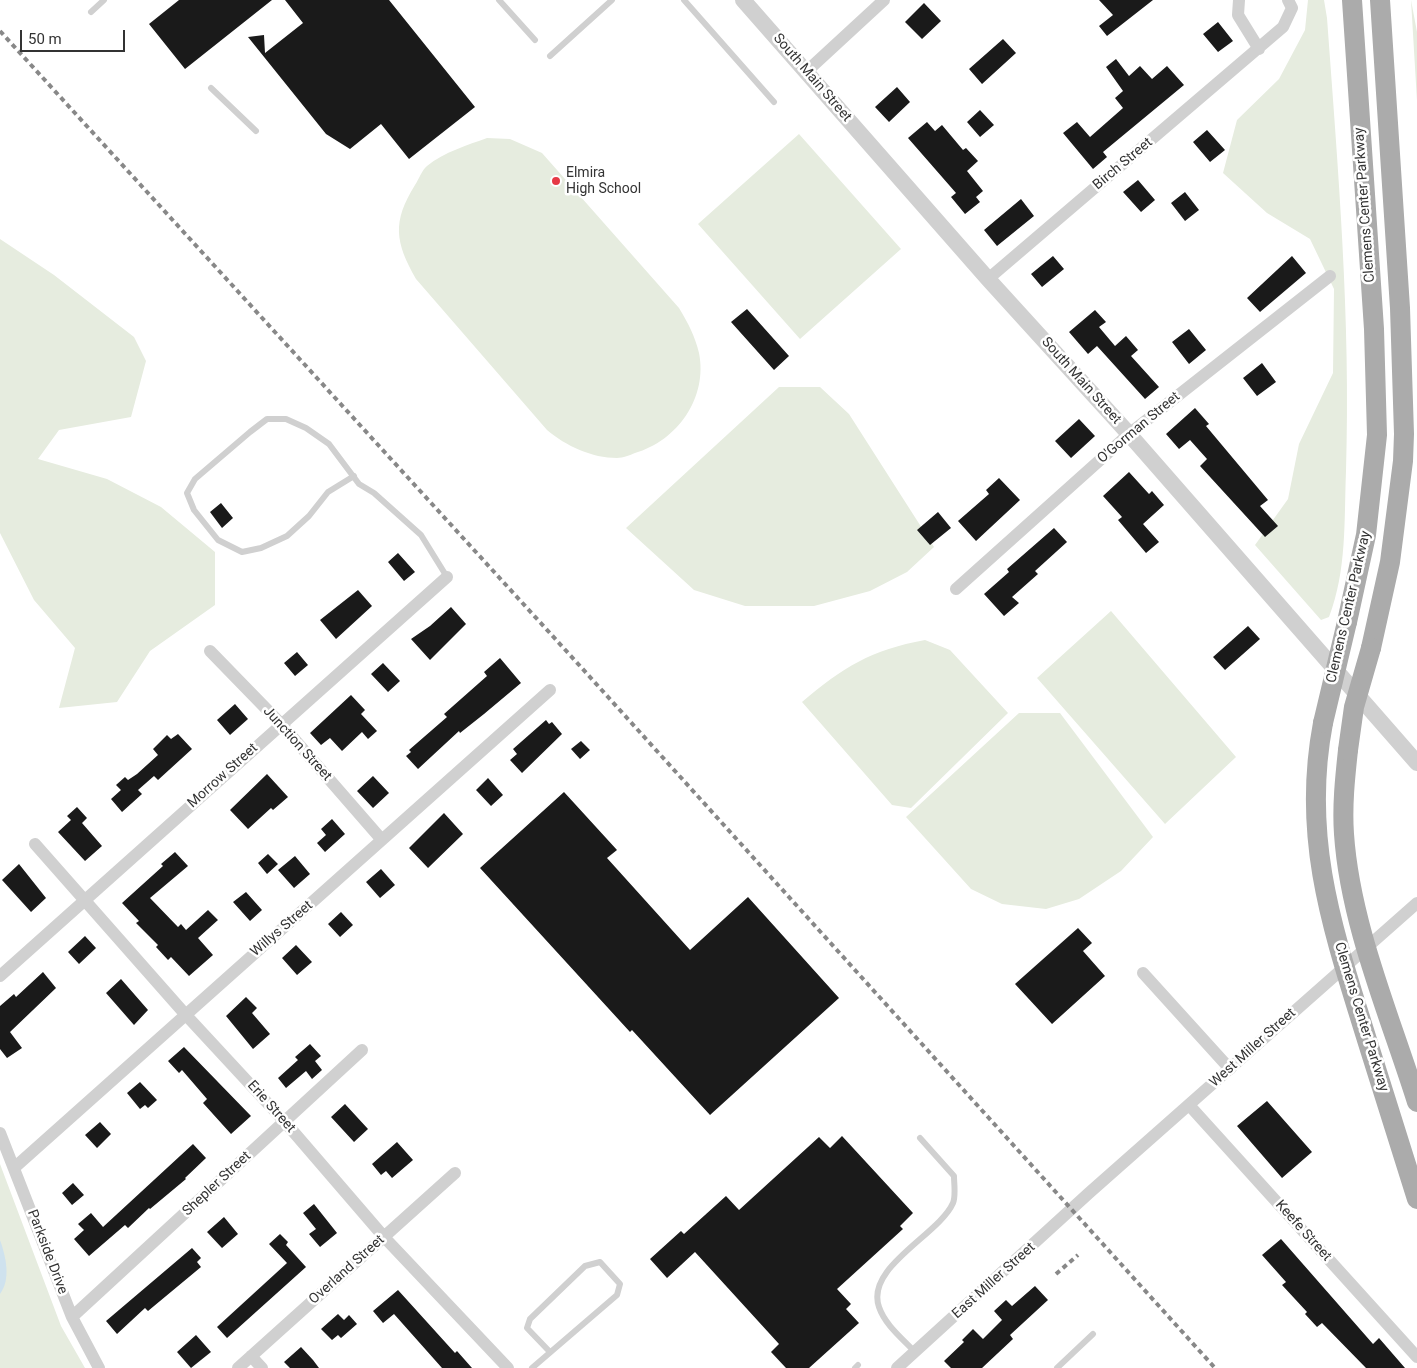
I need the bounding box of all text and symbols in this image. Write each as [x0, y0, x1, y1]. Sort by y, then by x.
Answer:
scale bar [22, 20, 128, 52]
text: 50 m [28, 30, 62, 48]
street label: South Main Street [769, 31, 855, 125]
street label: Clemens Center Parkway [1351, 127, 1379, 283]
street label: Birch Street [1090, 134, 1156, 194]
place label: Elmira High School [566, 165, 641, 198]
marker: Elmira High School [550, 175, 562, 187]
street label: South Main Street [1038, 334, 1124, 428]
street label: O'Gorman Street [1094, 389, 1184, 467]
street label: Clemens Center Parkway [1323, 529, 1375, 685]
street label: Junction Street [259, 703, 335, 785]
street label: Morrow Street [185, 740, 261, 812]
street label: Willys Street [247, 897, 317, 961]
street label: Clemens Center Parkway [1330, 940, 1392, 1094]
street label: West Miller Street [1207, 1005, 1299, 1091]
street label: Erie Street [243, 1078, 299, 1136]
street label: Shepler Street [179, 1148, 255, 1220]
street label: Keefe Street [1271, 1197, 1335, 1265]
street label: Parkside Drive [23, 1207, 71, 1297]
street label: Overland Street [306, 1232, 388, 1308]
street label: East Miller Street [949, 1239, 1039, 1323]

